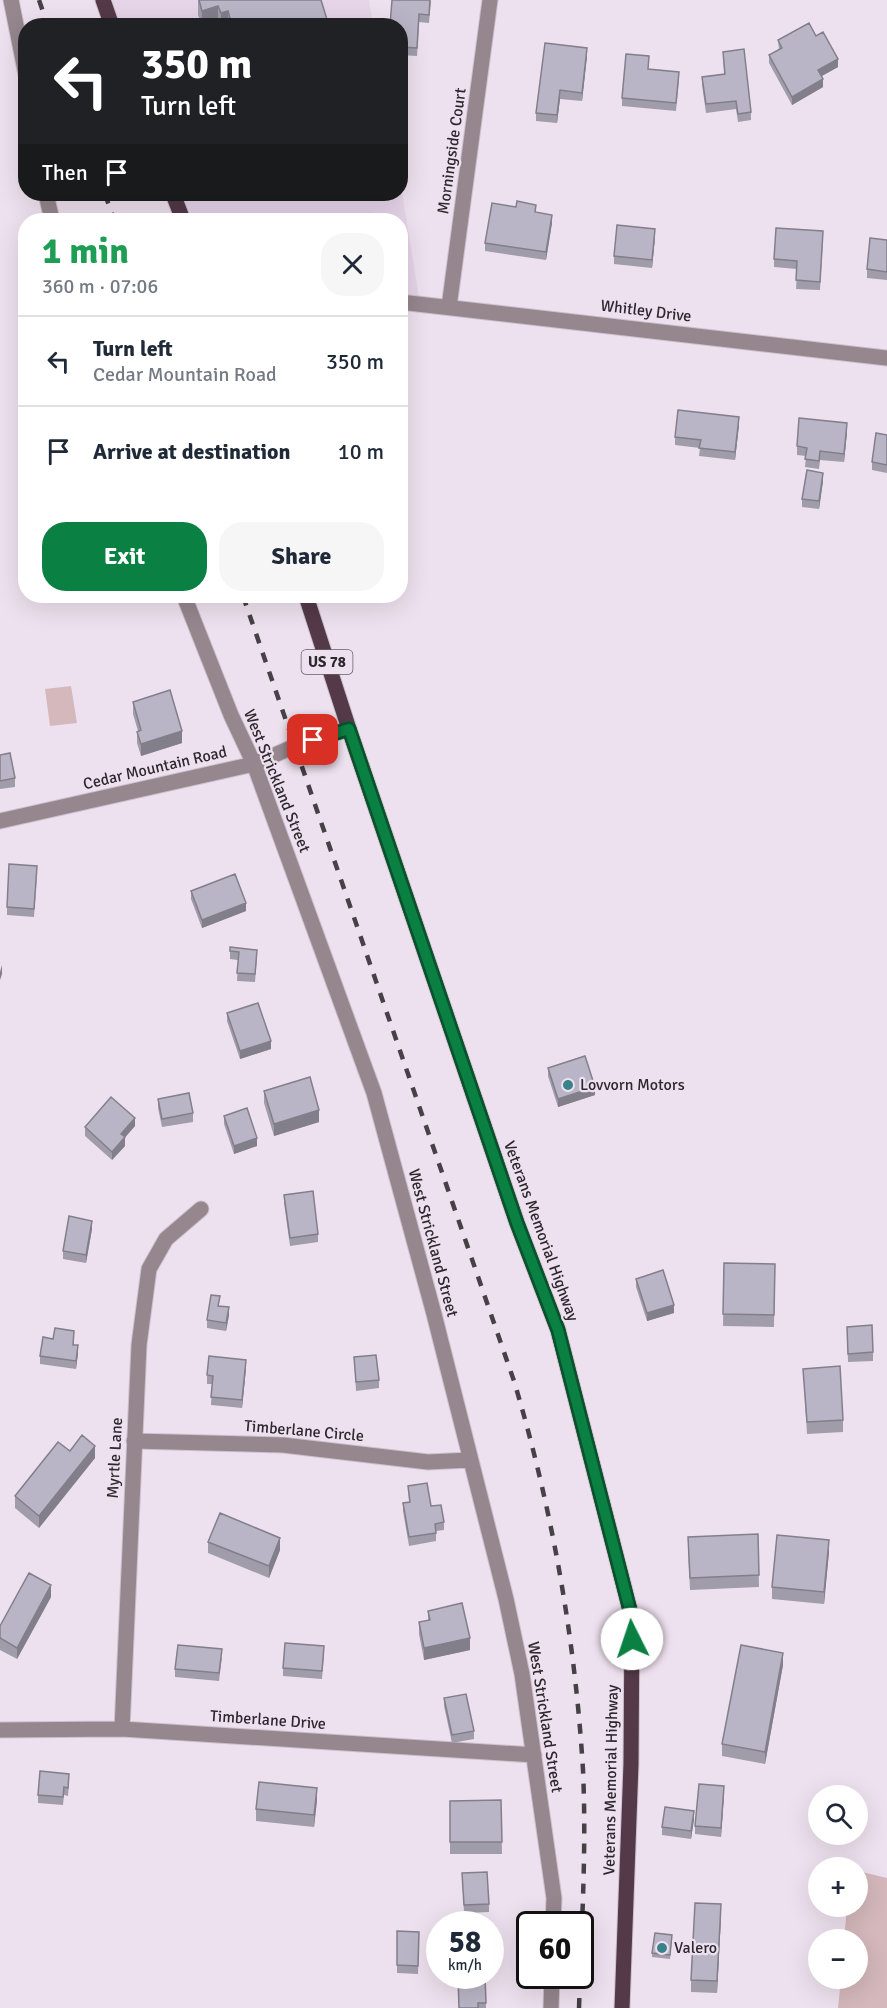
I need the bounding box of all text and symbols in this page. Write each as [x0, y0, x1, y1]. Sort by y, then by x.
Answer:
text: 350 m [141, 39, 252, 90]
icon: left [42, 42, 120, 120]
street label: Morningside Court [433, 86, 471, 215]
text: Turn left [141, 90, 236, 123]
icon: arrive [100, 156, 133, 189]
text: Then [42, 159, 88, 186]
text: 1 min [42, 229, 129, 274]
button: close [321, 233, 384, 296]
text: 360 m · 07:06 [42, 274, 158, 299]
street label: Whitley Drive [599, 296, 693, 326]
text: Turn left [93, 335, 173, 362]
icon: left [42, 345, 75, 378]
text: 350 m [326, 348, 384, 375]
text: Cedar Mountain Road [93, 362, 277, 387]
icon: arrive [42, 435, 75, 468]
text: Arrive at destination [93, 438, 290, 465]
text: 10 m [338, 438, 384, 465]
button: Exit [42, 522, 207, 591]
button: Share [219, 522, 384, 591]
road number: US 78 [302, 650, 352, 674]
street label: West Strickland Street [239, 706, 315, 856]
pin [287, 714, 338, 765]
icon: arrive [296, 723, 329, 756]
street label: Cedar Mountain Road [81, 742, 229, 794]
place label: Lovvorn Motors [580, 1075, 685, 1095]
marker: Lovvorn Motors [561, 1078, 575, 1092]
street label: Veterans Memorial Highway [499, 1138, 583, 1324]
street label: West Strickland Street [404, 1167, 463, 1320]
street label: Timberlane Circle [243, 1416, 365, 1446]
street label: Myrtle Lane [103, 1417, 127, 1499]
position arrow [600, 1607, 664, 1671]
street label: West Strickland Street [523, 1640, 567, 1794]
street label: Veterans Memorial Highway [599, 1684, 623, 1875]
street label: Timberlane Drive [209, 1706, 327, 1734]
map controls [808, 1785, 868, 1989]
button: search [808, 1785, 868, 1845]
button: + [808, 1857, 868, 1917]
speed limit sign: 60 [516, 1911, 594, 1989]
text: 58 [449, 1924, 481, 1961]
button: − [808, 1929, 868, 1989]
place label: Valero [674, 1938, 717, 1958]
marker: Valero [655, 1941, 669, 1955]
text: km/h [448, 1956, 482, 1974]

